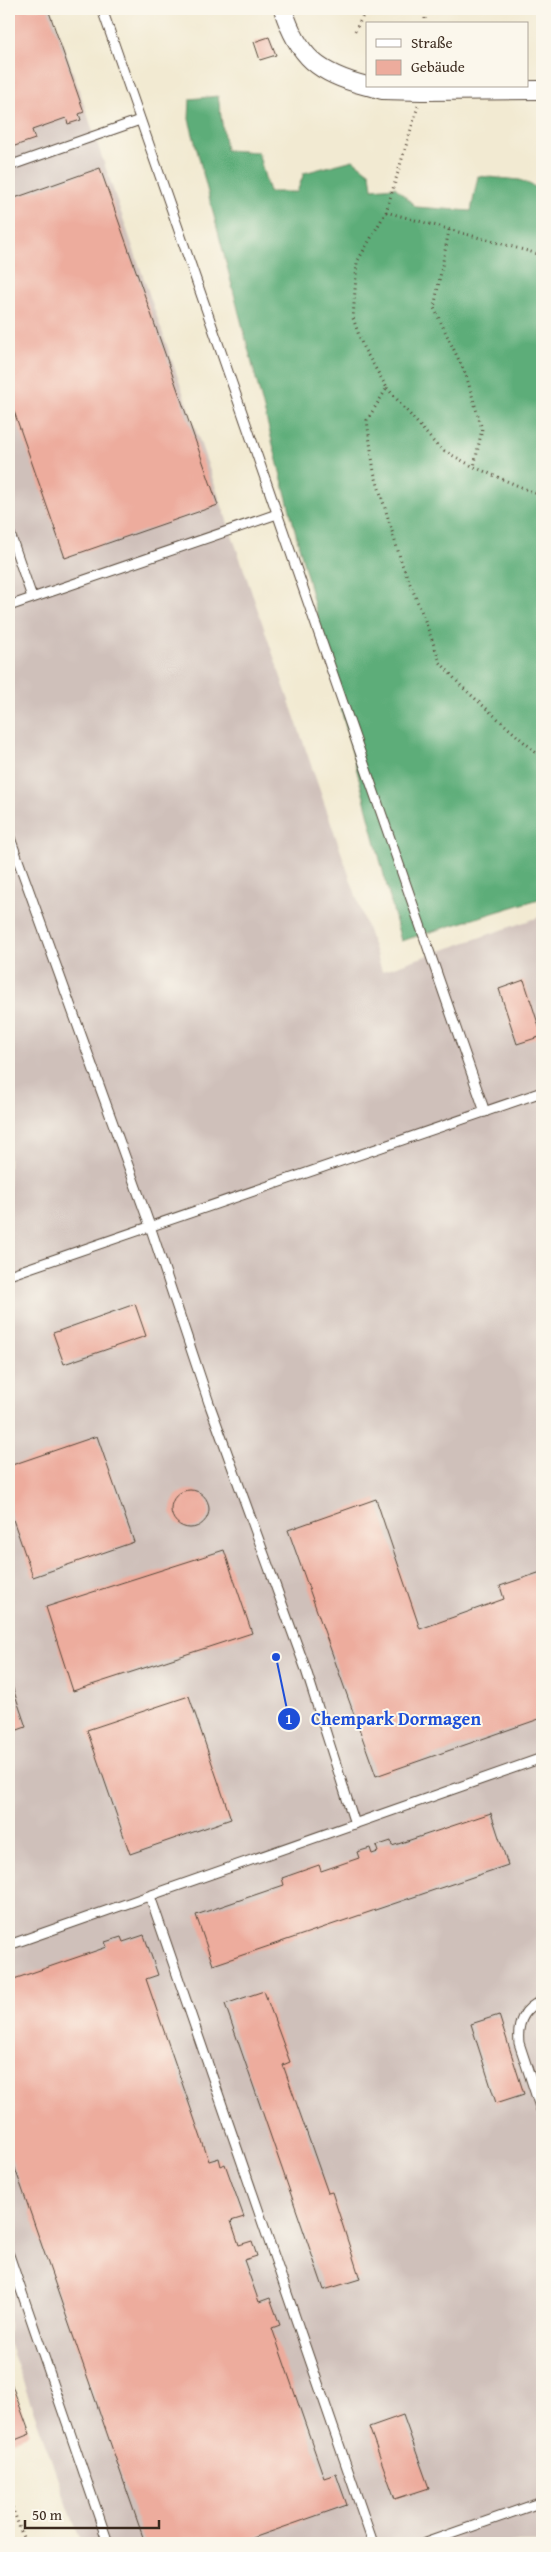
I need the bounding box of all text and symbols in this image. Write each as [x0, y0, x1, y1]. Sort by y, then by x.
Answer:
legend [366, 22, 528, 88]
text: Straße [411, 32, 453, 53]
text: Gebäude [411, 56, 465, 77]
callout: Chempark Dormagen [276, 1703, 491, 1736]
text: Chempark Dormagen [311, 1705, 481, 1732]
text: 1 [285, 1708, 293, 1729]
scale bar [25, 2497, 159, 2529]
text: 50 m [32, 2504, 63, 2525]

